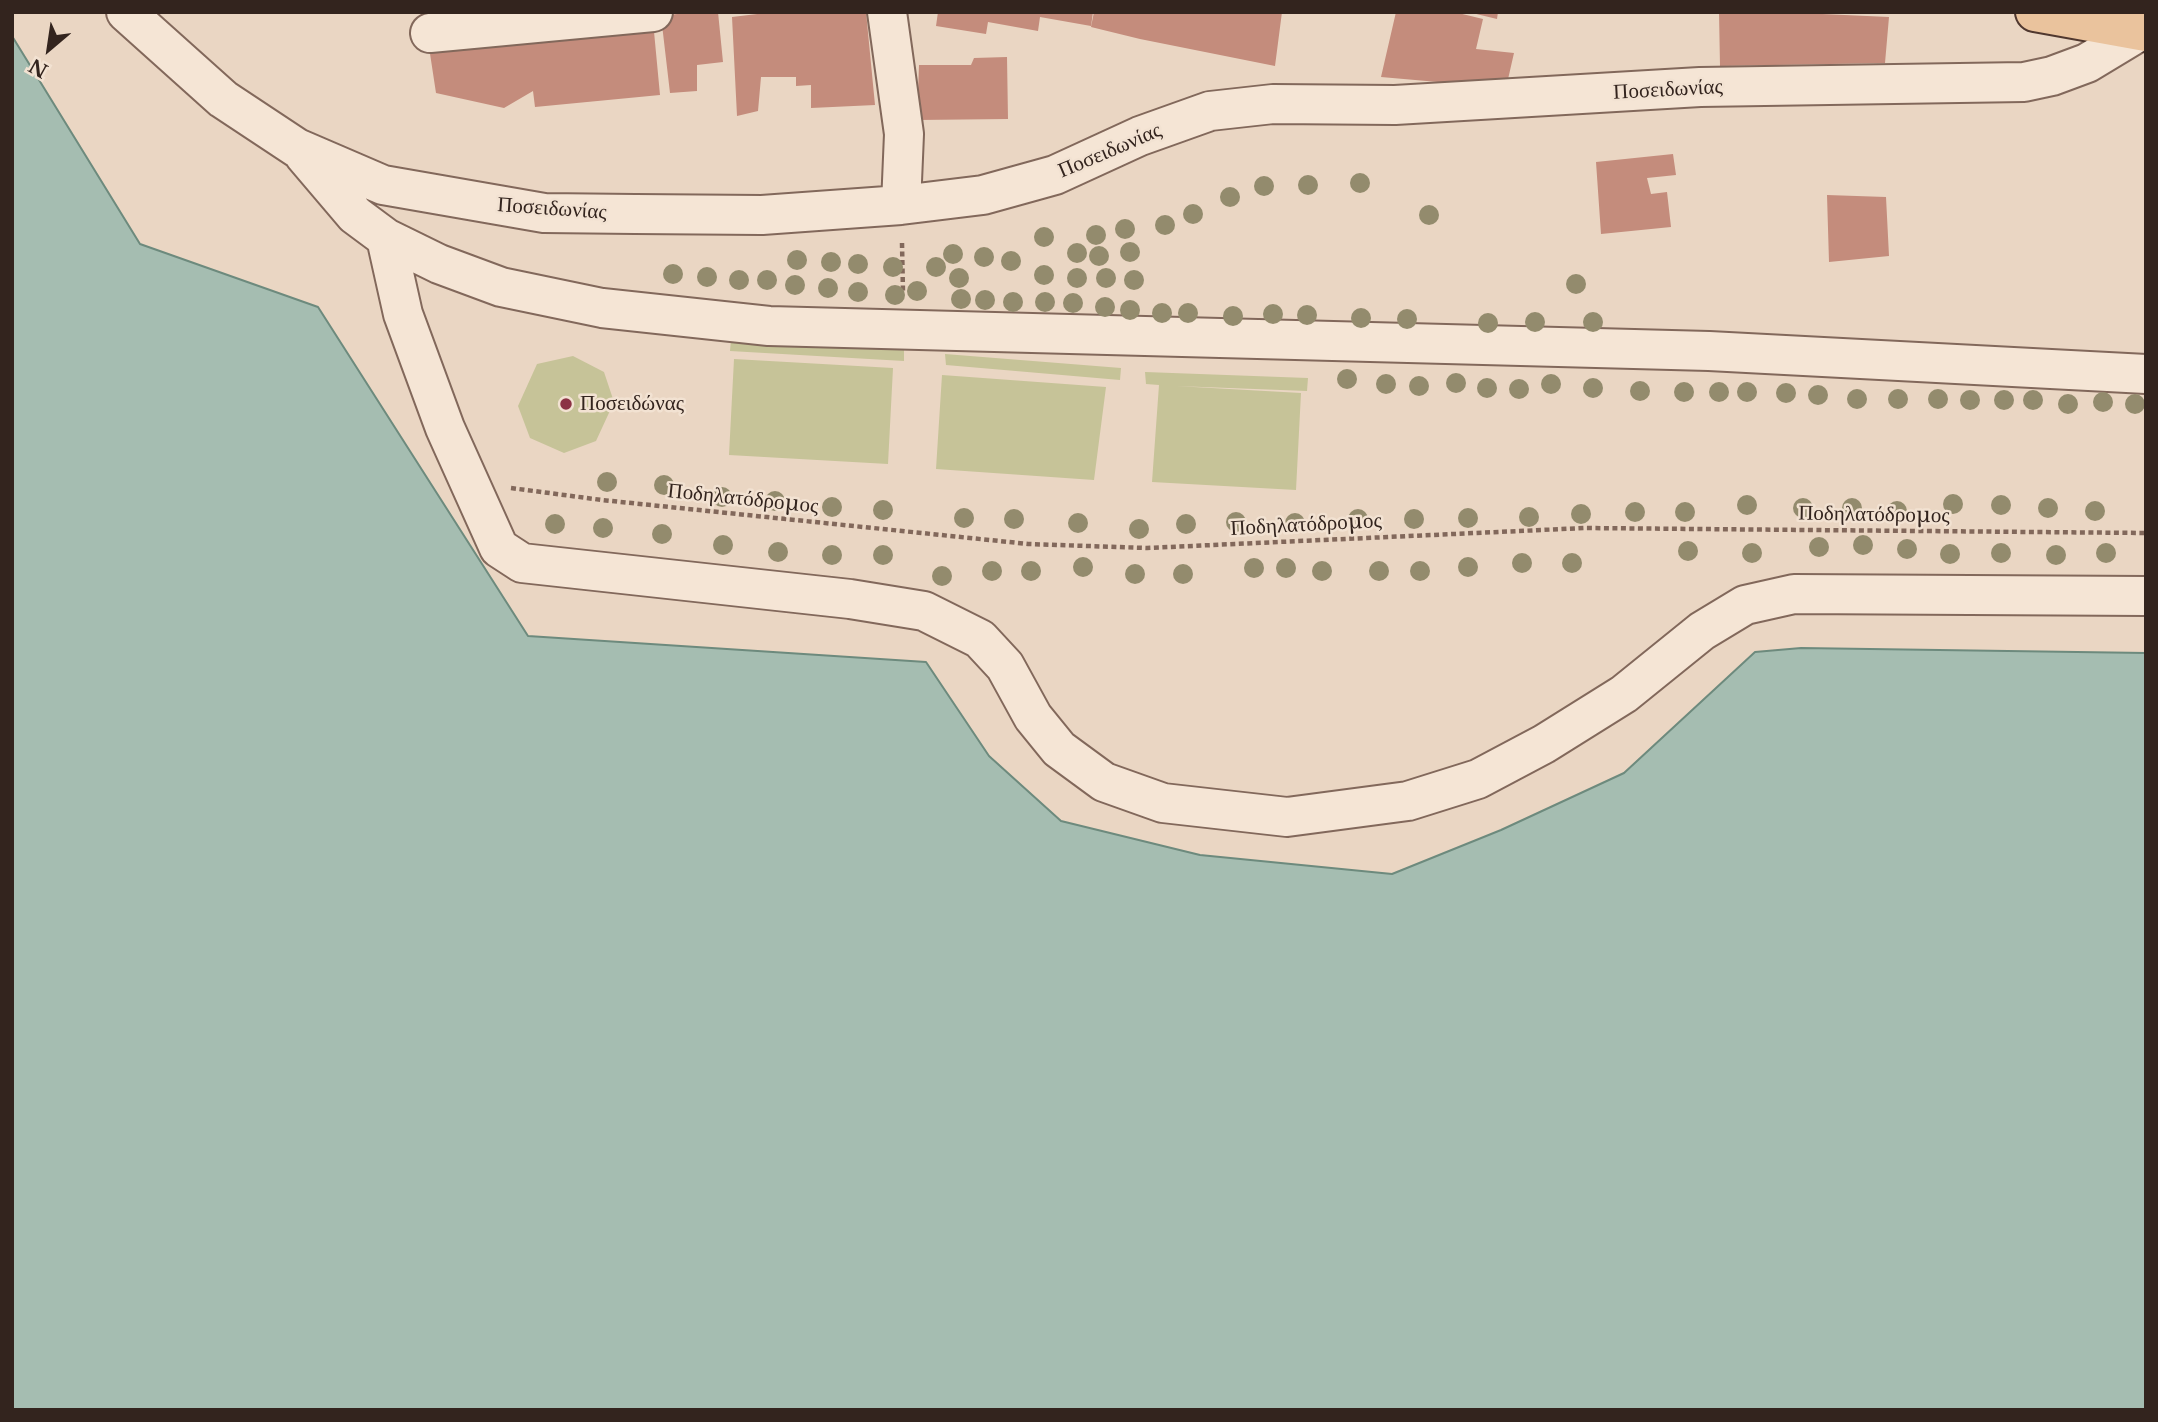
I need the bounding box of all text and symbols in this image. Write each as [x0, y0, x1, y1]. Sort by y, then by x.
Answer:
north arrow [14, 14, 84, 84]
text: N [25, 53, 52, 82]
street label: Ποσειδωνίας [1613, 75, 1723, 105]
street label: Ποσειδωνίας [1055, 118, 1165, 184]
street label: Ποσειδωνίας [496, 193, 608, 225]
place label: Ποσειδώνας [580, 391, 684, 417]
marker: Ποσειδώνας [558, 396, 574, 412]
street label: Ποδηλατόδρομος [666, 479, 820, 519]
street label: Ποδηλατόδρομος [1798, 501, 1950, 529]
street label: Ποδηλατόδρομος [1230, 508, 1382, 542]

